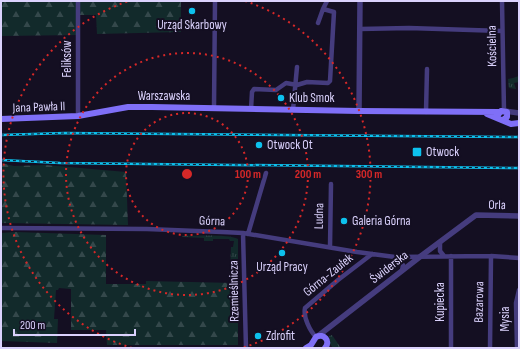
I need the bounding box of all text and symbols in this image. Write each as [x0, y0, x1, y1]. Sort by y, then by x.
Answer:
marker: Urząd Skarbowy [187, 6, 197, 16]
place label: Urząd Skarbowy [157, 17, 227, 33]
street label: Kościelna [484, 25, 500, 67]
street label: Feliksów [59, 40, 75, 78]
street label: Warszawska [138, 88, 190, 104]
place label: Klub Smok [289, 90, 335, 106]
marker: Klub Smok [276, 93, 286, 103]
street label: Jana Pawła II [11, 98, 66, 116]
place label: Otwock Ot [267, 137, 313, 153]
marker: Otwock Ot [254, 140, 264, 150]
place label: Otwock [426, 144, 459, 160]
marker: Otwock [411, 146, 423, 158]
centre of rings [180, 167, 194, 181]
text: 100 m [235, 167, 261, 182]
text: 200 m [295, 167, 321, 182]
text: 300 m [356, 167, 382, 182]
street label: Orla [488, 197, 506, 213]
street label: Ludna [311, 203, 327, 229]
street label: Górna [199, 213, 225, 229]
place label: Galeria Górna [352, 213, 411, 229]
marker: Galeria Górna [339, 216, 349, 226]
street label: Świderska [367, 247, 411, 287]
marker: Urząd Pracy [277, 248, 287, 258]
street label: Górna-Zaułek [300, 250, 356, 300]
place label: Urząd Pracy [256, 259, 308, 275]
street label: Rzemieślnicza [225, 260, 243, 322]
street label: Bazarowa [471, 281, 487, 323]
street label: Kupiecka [432, 282, 448, 322]
street label: Mysia [497, 307, 513, 331]
scale bar [14, 311, 135, 337]
text: 200 m [20, 318, 46, 333]
place label: Zdrofit [266, 328, 295, 344]
marker: Zdrofit [253, 331, 263, 341]

